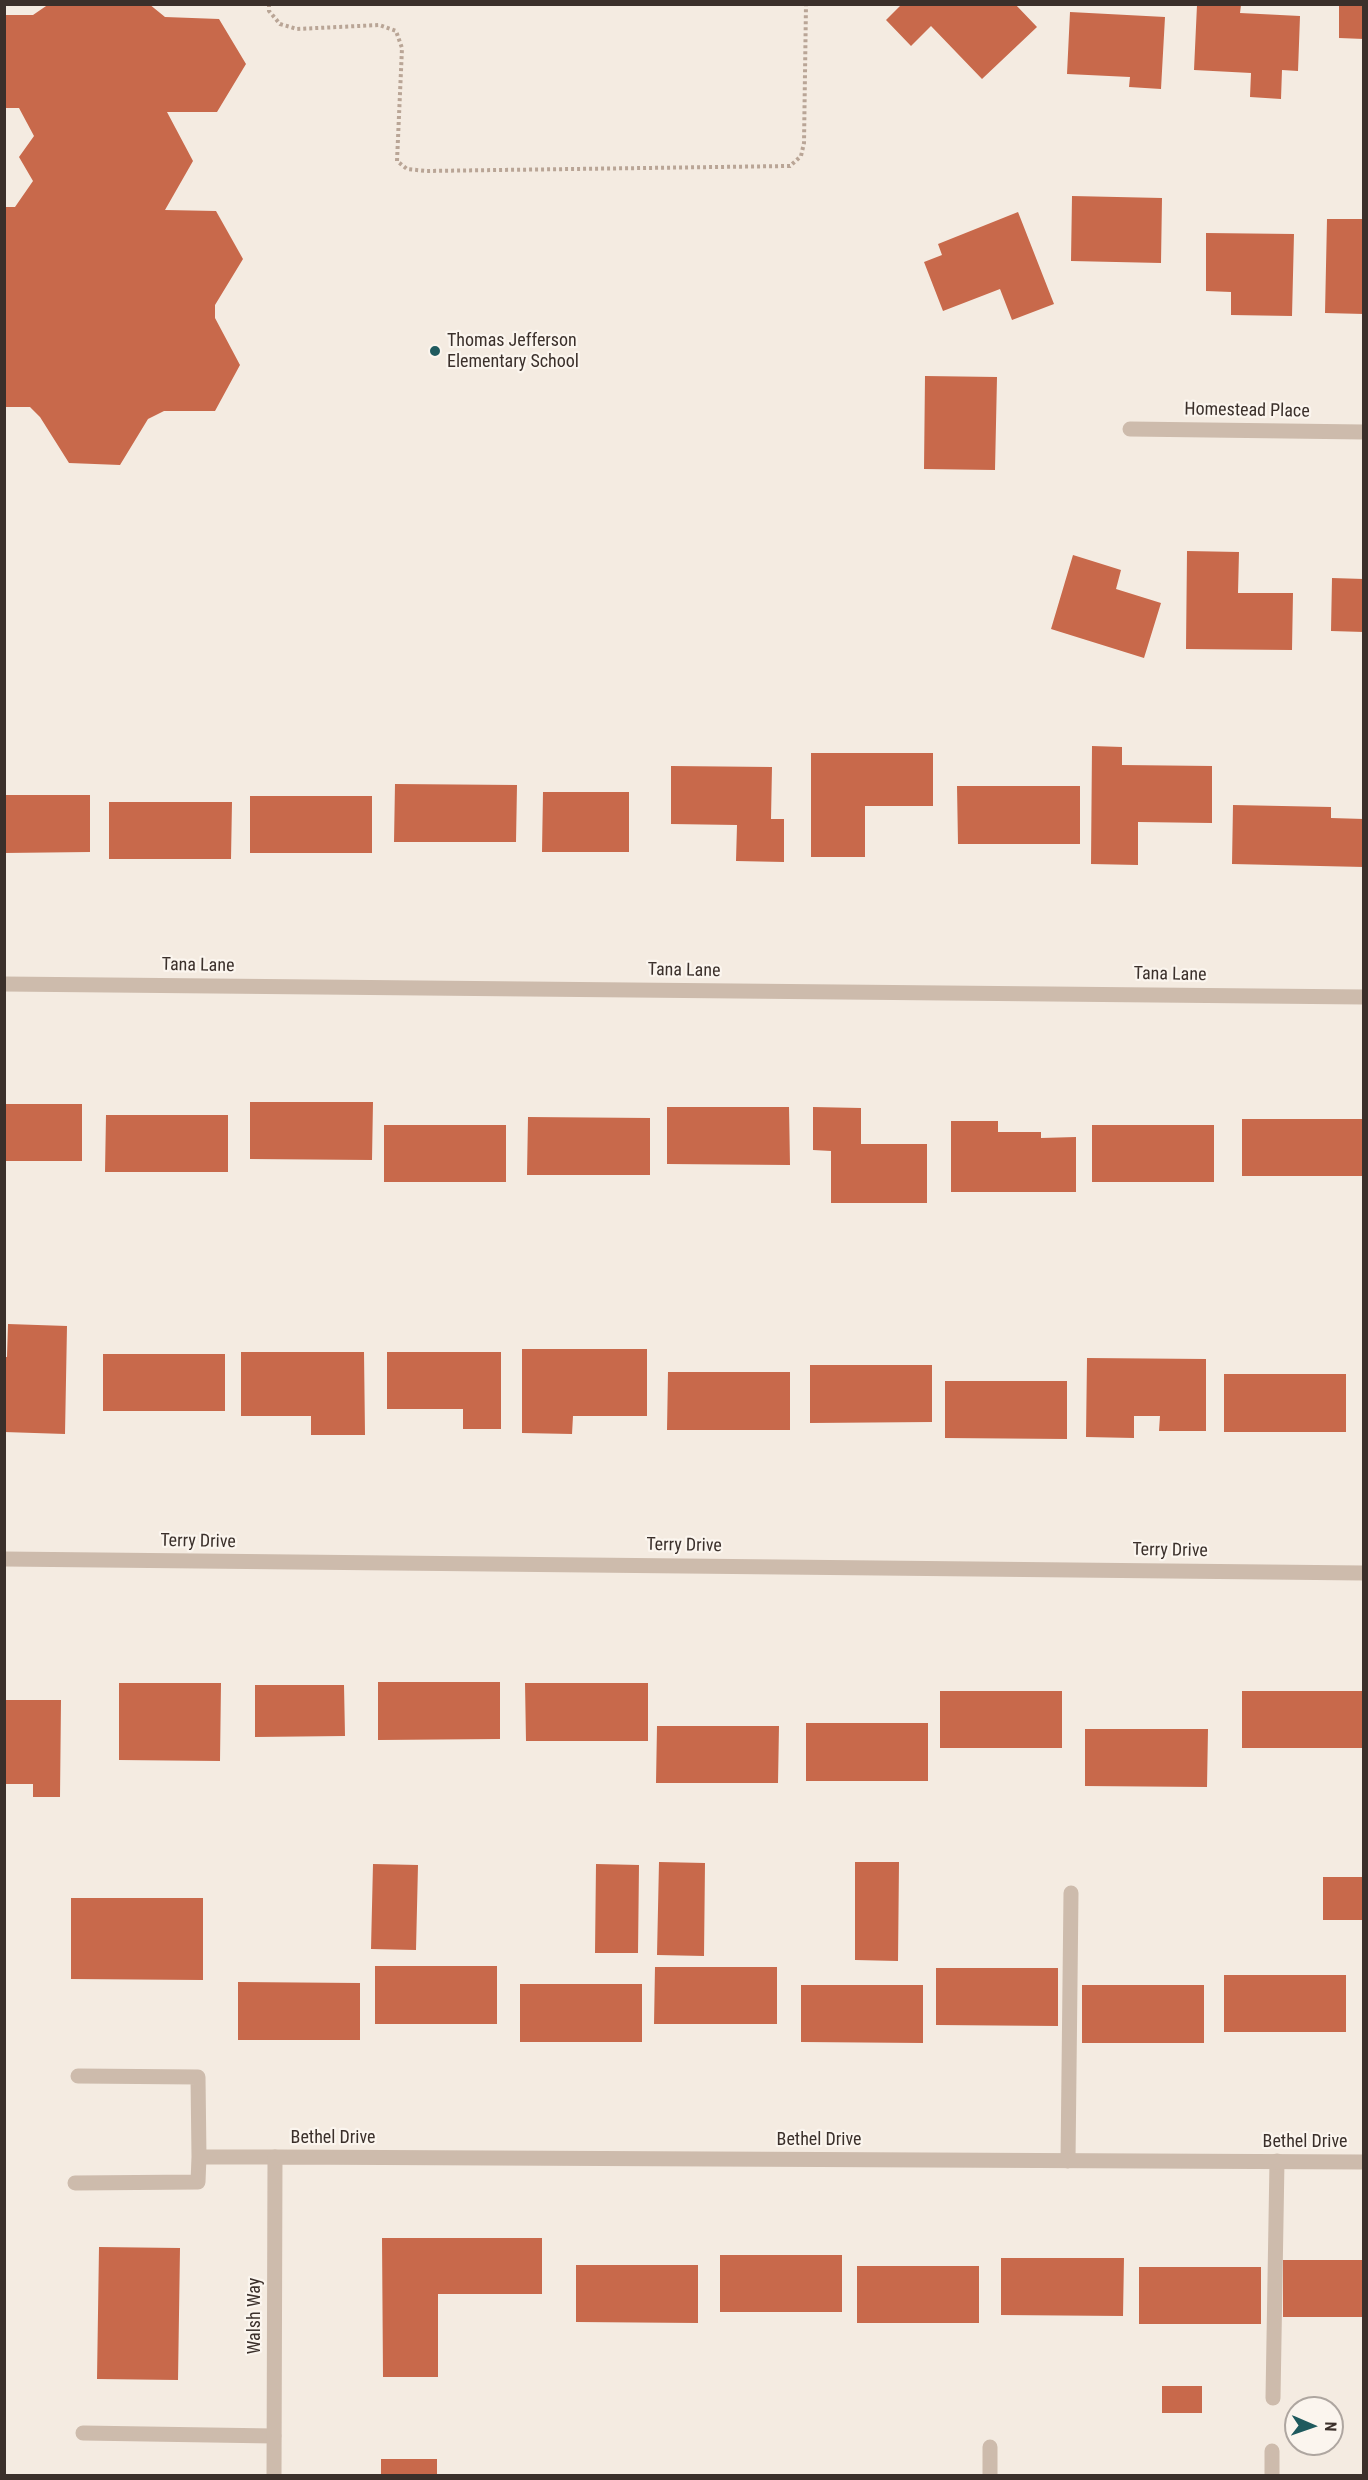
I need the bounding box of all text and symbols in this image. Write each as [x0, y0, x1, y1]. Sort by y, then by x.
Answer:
place label: Thomas Jefferson Elementary School [447, 330, 579, 372]
marker: Thomas Jefferson Elementary School [428, 344, 442, 358]
street label: Homestead Place [1184, 399, 1310, 423]
street label: Tana Lane [161, 955, 235, 977]
street label: Tana Lane [647, 960, 721, 982]
street label: Tana Lane [1133, 964, 1207, 986]
street label: Terry Drive [160, 1531, 236, 1553]
street label: Terry Drive [646, 1535, 722, 1557]
street label: Terry Drive [1132, 1540, 1208, 1562]
street label: Bethel Drive [291, 2127, 375, 2149]
street label: Bethel Drive [777, 2129, 861, 2151]
street label: Bethel Drive [1263, 2131, 1347, 2153]
street label: Walsh Way [244, 2278, 266, 2354]
north arrow [1284, 2396, 1344, 2456]
text: N [1321, 2421, 1340, 2432]

